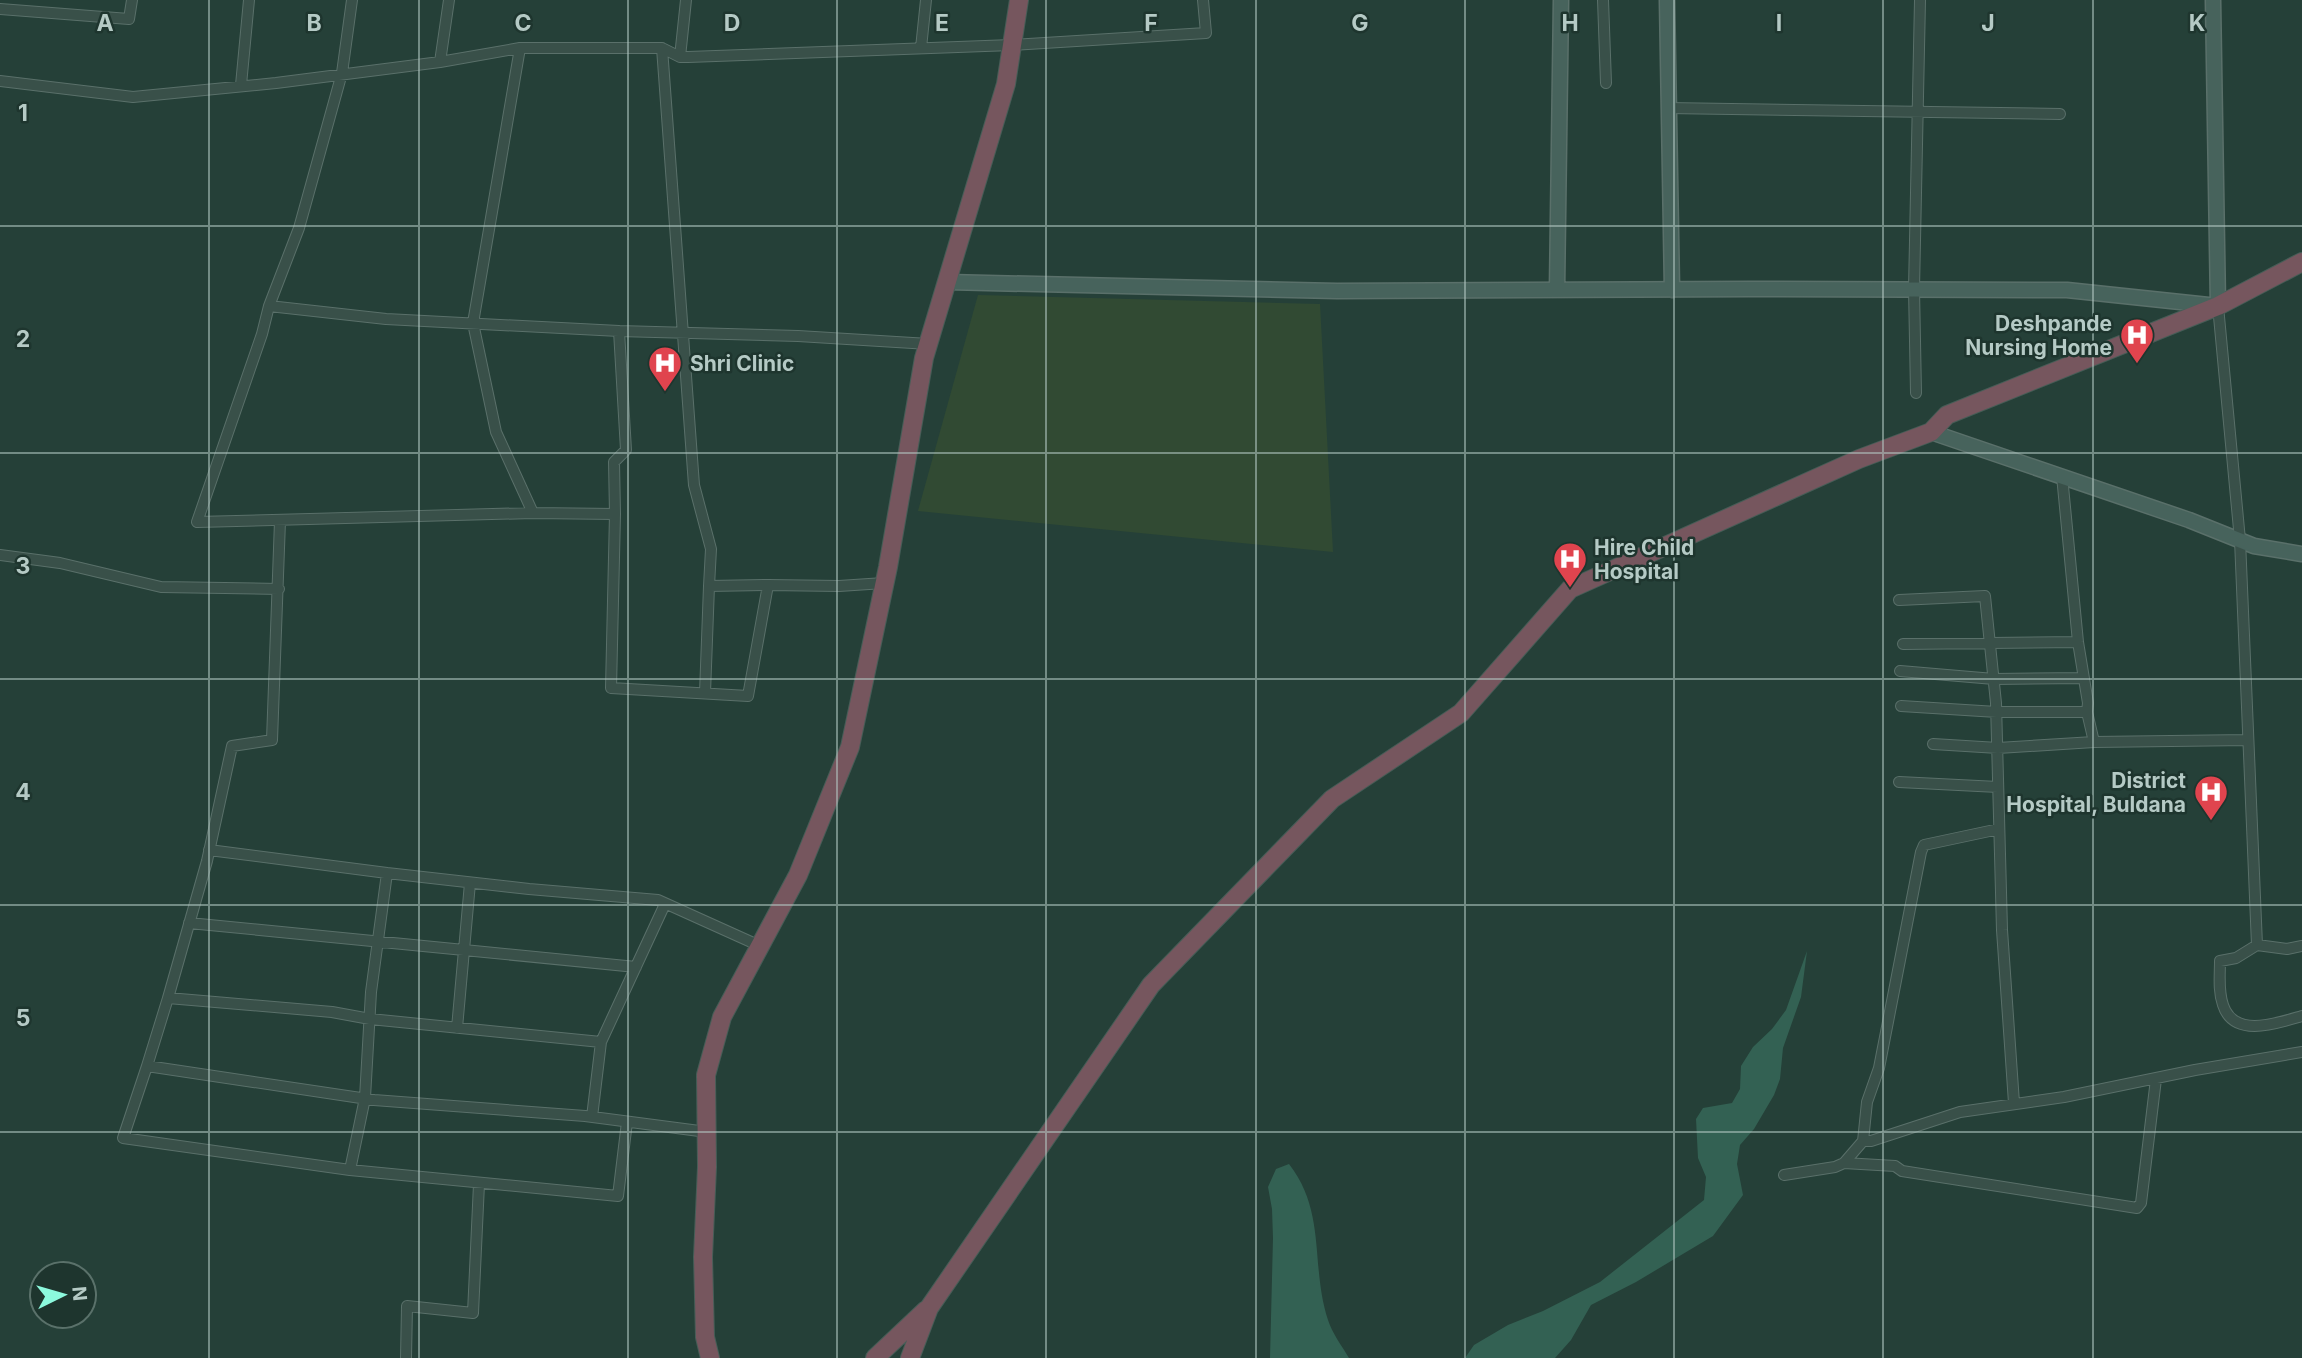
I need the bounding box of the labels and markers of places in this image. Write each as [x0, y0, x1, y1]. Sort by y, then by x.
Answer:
place label: Deshpande Nursing Home [1965, 311, 2112, 360]
hospital icon: Deshpande Nursing Home [2118, 316, 2156, 365]
hospital icon: Shri Clinic [646, 344, 684, 393]
place label: Shri Clinic [690, 351, 794, 376]
place label: Hire Child Hospital [1594, 535, 1694, 584]
hospital icon: Hire Child Hospital [1551, 540, 1589, 589]
place label: District Hospital, Buldana [2006, 768, 2186, 817]
hospital icon: District Hospital, Buldana [2192, 773, 2230, 822]

